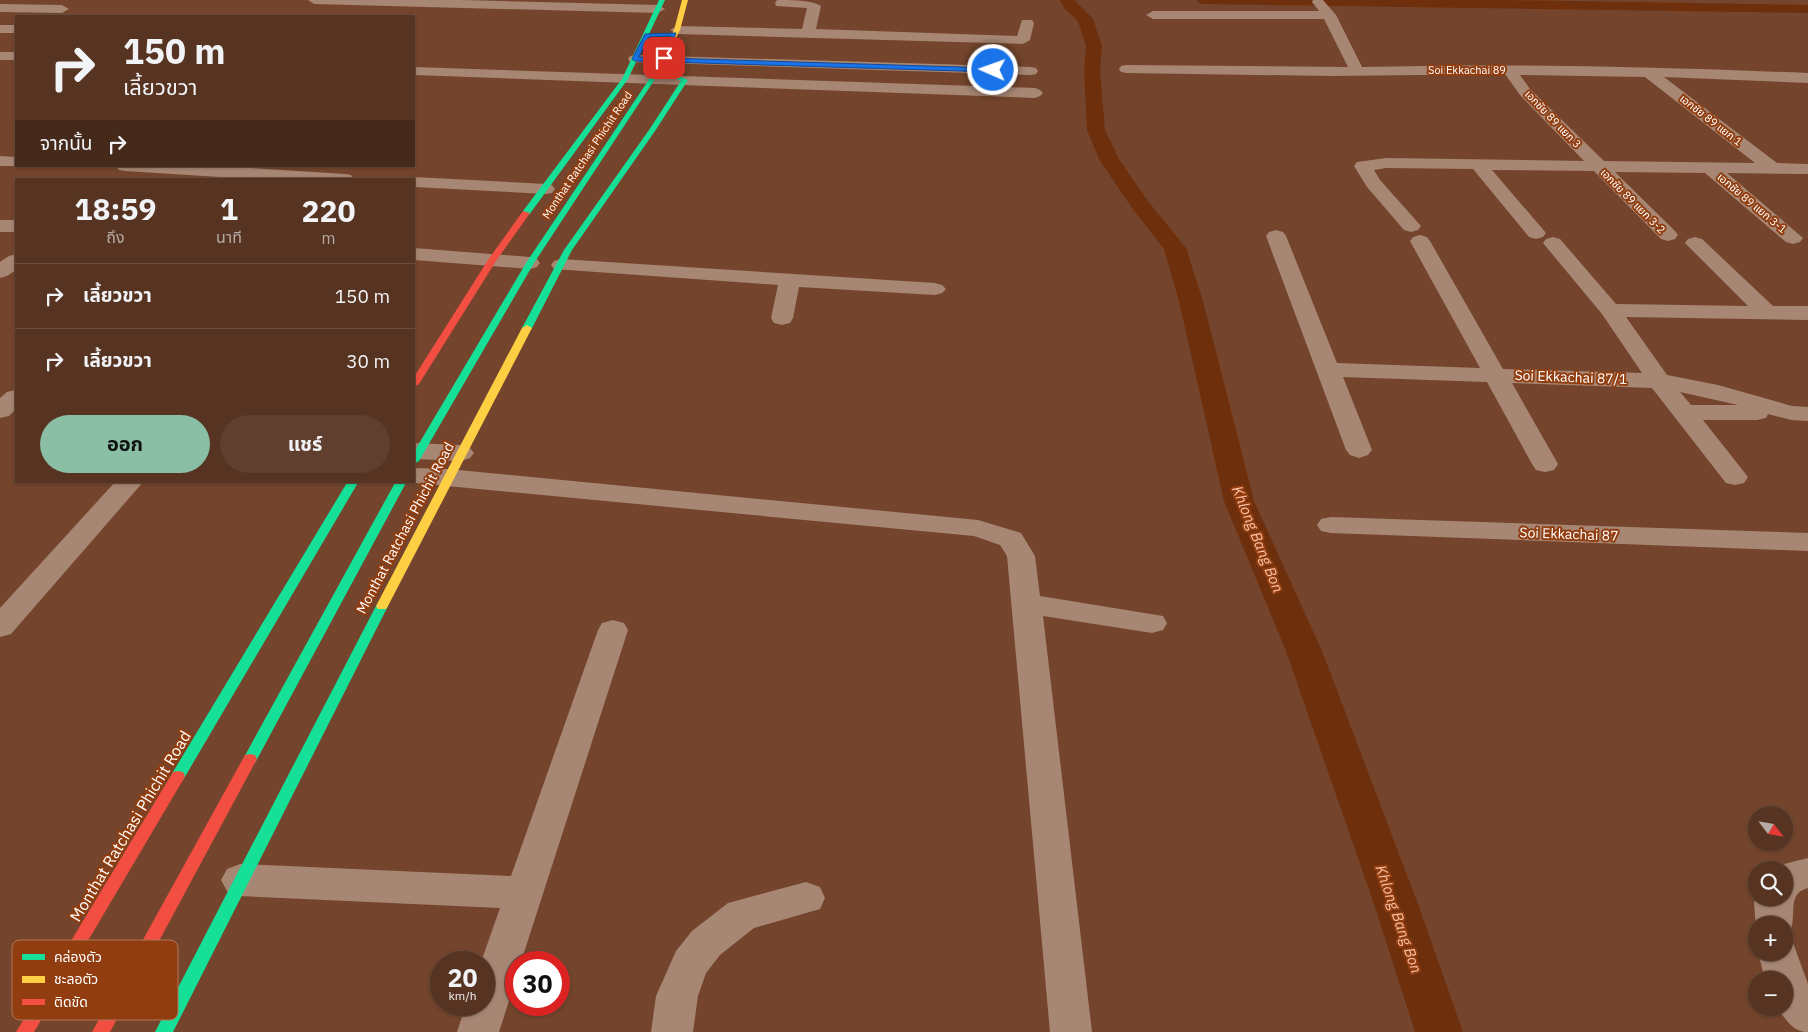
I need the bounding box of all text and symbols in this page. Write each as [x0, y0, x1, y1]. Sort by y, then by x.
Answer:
text: 150 m [123, 28, 226, 74]
icon: right [40, 35, 105, 100]
pin [643, 37, 685, 79]
position arrow [966, 43, 1018, 95]
icon: arrive [650, 44, 678, 72]
street label: Soi Ekkachai 89 [1428, 63, 1506, 77]
text: เลี้ยวขวา [123, 72, 198, 101]
street label: เอกชัย 89 แยก 3 [1522, 87, 1584, 151]
street label: Monthat Ratchasi Phichit Road [539, 89, 635, 221]
street label: เอกชัย 89 แยก 1 [1677, 91, 1745, 149]
icon: right [103, 130, 131, 158]
text: จากนั้น [40, 131, 93, 155]
street label: เอกชัย 89 แยก 3-2 [1598, 166, 1668, 236]
street label: เอกชัย 89 แยก 3-1 [1714, 170, 1790, 236]
text: 18:59 [75, 189, 156, 228]
text: 1 [220, 189, 238, 228]
text: 220 [301, 191, 355, 230]
text: ถึง [106, 227, 125, 247]
text: นาที [216, 227, 242, 247]
text: m [321, 228, 335, 248]
icon: right [40, 282, 68, 310]
text: เลี้ยวขวา [83, 283, 152, 307]
text: 150 m [335, 284, 390, 308]
icon: right [40, 347, 68, 375]
text: เลี้ยวขวา [83, 348, 152, 372]
text: 30 m [346, 349, 390, 373]
street label: Soi Ekkachai 87/1 [1514, 366, 1628, 388]
button: ออก [40, 415, 210, 473]
button: แชร์ [220, 415, 390, 473]
street label: Monthat Ratchasi Phichit Road [352, 439, 458, 617]
water label: Khlong Bang Bon [1228, 483, 1288, 595]
street label: Soi Ekkachai 87 [1519, 523, 1619, 545]
street label: Monthat Ratchasi Phichit Road [65, 727, 195, 925]
north arrow [1748, 806, 1792, 851]
map controls [1748, 806, 1793, 1016]
button: search [1748, 861, 1793, 906]
water label: Khlong Bang Bon [1372, 862, 1426, 976]
button: + [1748, 916, 1793, 961]
legend [12, 940, 178, 1020]
text: คล่องตัว [54, 948, 102, 966]
speed limit sign: 30 [505, 951, 570, 1016]
text: 20 [447, 961, 478, 994]
text: ชะลอตัว [54, 970, 98, 988]
button: − [1748, 971, 1793, 1016]
text: km/h [448, 988, 477, 1003]
text: ติดขัด [54, 993, 88, 1011]

